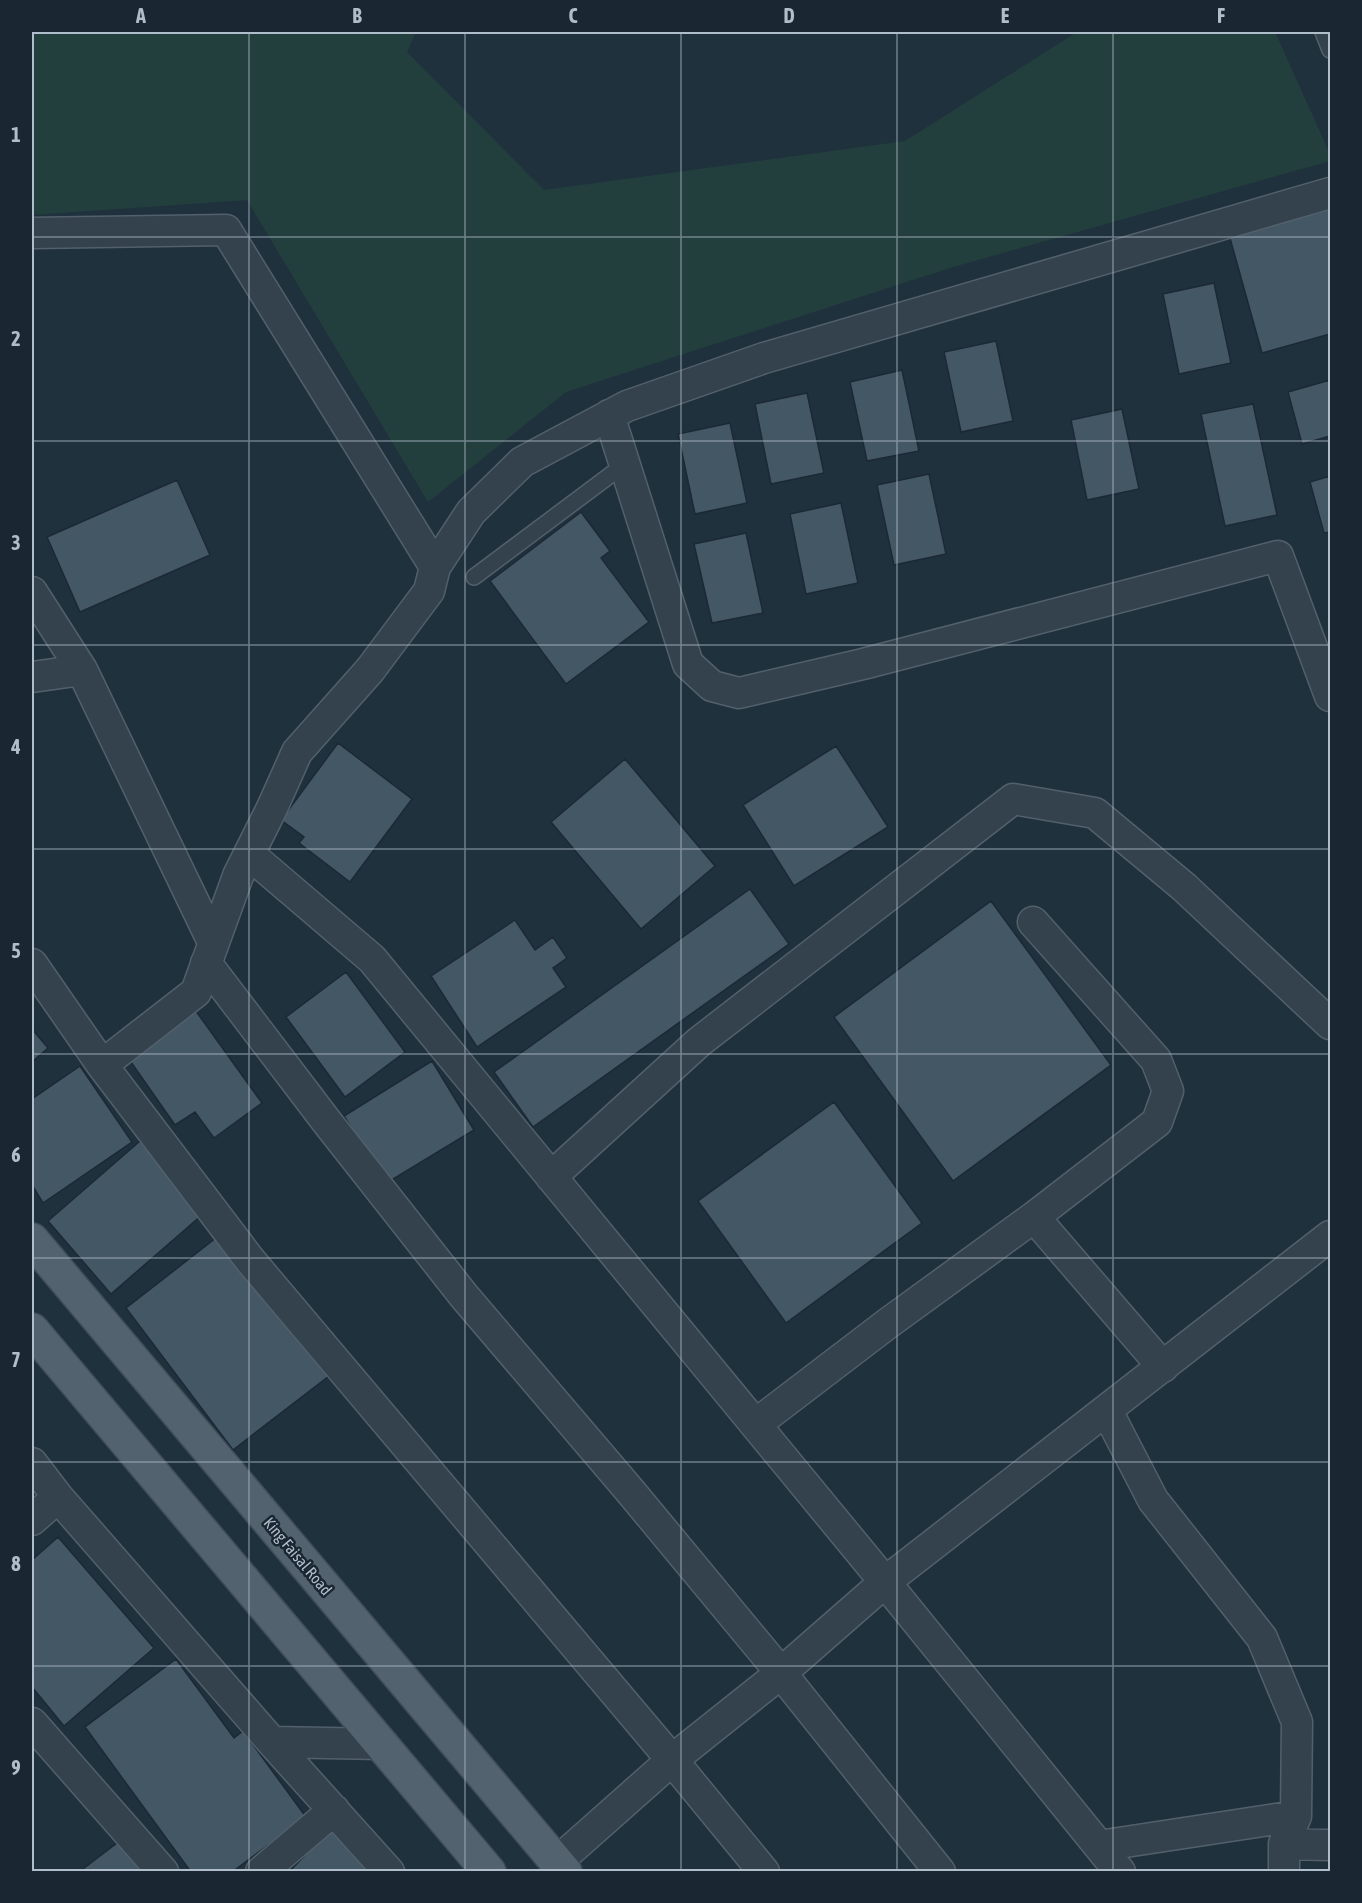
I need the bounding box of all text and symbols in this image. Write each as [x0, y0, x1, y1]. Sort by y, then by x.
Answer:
text: A [135, 4, 146, 27]
text: B [352, 4, 362, 27]
text: C [569, 4, 578, 27]
text: D [783, 4, 795, 27]
text: E [1001, 4, 1010, 27]
text: F [1217, 4, 1225, 27]
text: 1 [11, 123, 21, 146]
text: 2 [11, 327, 21, 350]
text: 3 [11, 531, 21, 554]
text: 4 [10, 735, 21, 758]
text: 5 [11, 939, 21, 962]
text: 6 [11, 1143, 21, 1166]
text: 7 [11, 1348, 21, 1371]
street label: King Faisal Road [260, 1514, 336, 1599]
text: 8 [11, 1552, 21, 1575]
text: 9 [11, 1756, 21, 1779]

